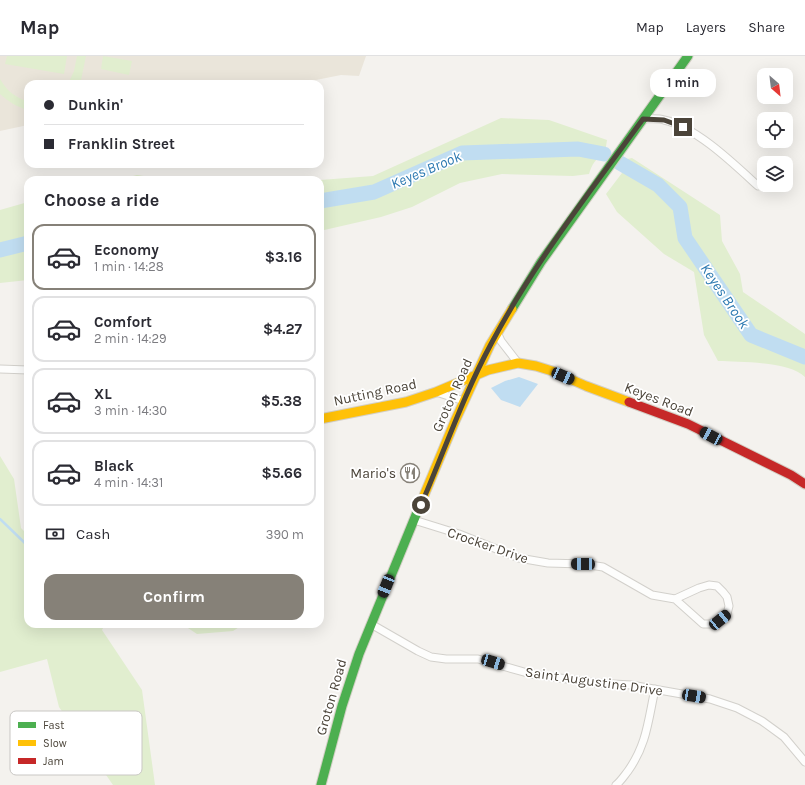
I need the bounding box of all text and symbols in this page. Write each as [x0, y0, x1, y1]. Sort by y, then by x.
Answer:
text: Map [20, 17, 59, 39]
text: Map [636, 19, 664, 36]
text: Layers [686, 19, 726, 36]
text: Share [748, 19, 785, 36]
north arrow [757, 68, 793, 104]
map controls [757, 68, 793, 192]
callout: 1 min [650, 69, 716, 97]
text: 1 min [667, 75, 699, 90]
text: Dunkin' [68, 96, 123, 114]
button: locate [757, 112, 793, 148]
route end [674, 118, 692, 136]
text: Franklin Street [68, 135, 175, 153]
water label: Keyes Brook [388, 147, 464, 193]
button: layers [757, 156, 793, 192]
text: Choose a ride [44, 189, 159, 211]
icon: car [46, 239, 82, 275]
text: Economy [94, 241, 159, 259]
text: $3.16 [265, 248, 302, 266]
text: 1 min · 14:28 [94, 259, 164, 274]
water label: Keyes Brook [697, 260, 754, 332]
icon: car [46, 311, 82, 347]
text: Comfort [94, 313, 152, 331]
text: $4.27 [263, 320, 302, 338]
text: 2 min · 14:29 [94, 331, 167, 346]
street label: Groton Road [429, 356, 476, 435]
car [550, 366, 576, 386]
street label: Nutting Road [332, 375, 418, 410]
street label: Keyes Road [622, 379, 696, 420]
icon: car [46, 383, 82, 419]
text: XL [94, 385, 112, 403]
text: $5.38 [261, 392, 302, 410]
text: 3 min · 14:30 [94, 403, 167, 418]
car [698, 425, 724, 447]
icon: car [46, 455, 82, 491]
text: Black [94, 457, 134, 475]
restaurant icon: Mario's [399, 462, 421, 484]
text: $5.66 [262, 464, 302, 482]
place label: Mario's [350, 465, 396, 482]
text: 4 min · 14:31 [94, 475, 163, 490]
route start [412, 496, 430, 514]
icon: cash [44, 523, 66, 545]
street label: Crocker Drive [445, 524, 531, 567]
text: Cash [76, 525, 110, 543]
text: 390 m [266, 527, 304, 542]
car [571, 558, 595, 570]
car [376, 573, 396, 599]
button: Confirm [44, 574, 304, 620]
car [707, 608, 733, 632]
car [480, 653, 506, 671]
street label: Groton Road [312, 657, 350, 737]
street label: Saint Augustine Drive [524, 663, 664, 700]
car [681, 688, 707, 704]
legend [10, 711, 142, 775]
text: Fast [43, 719, 64, 732]
text: Slow [43, 737, 67, 750]
text: Jam [43, 755, 64, 768]

